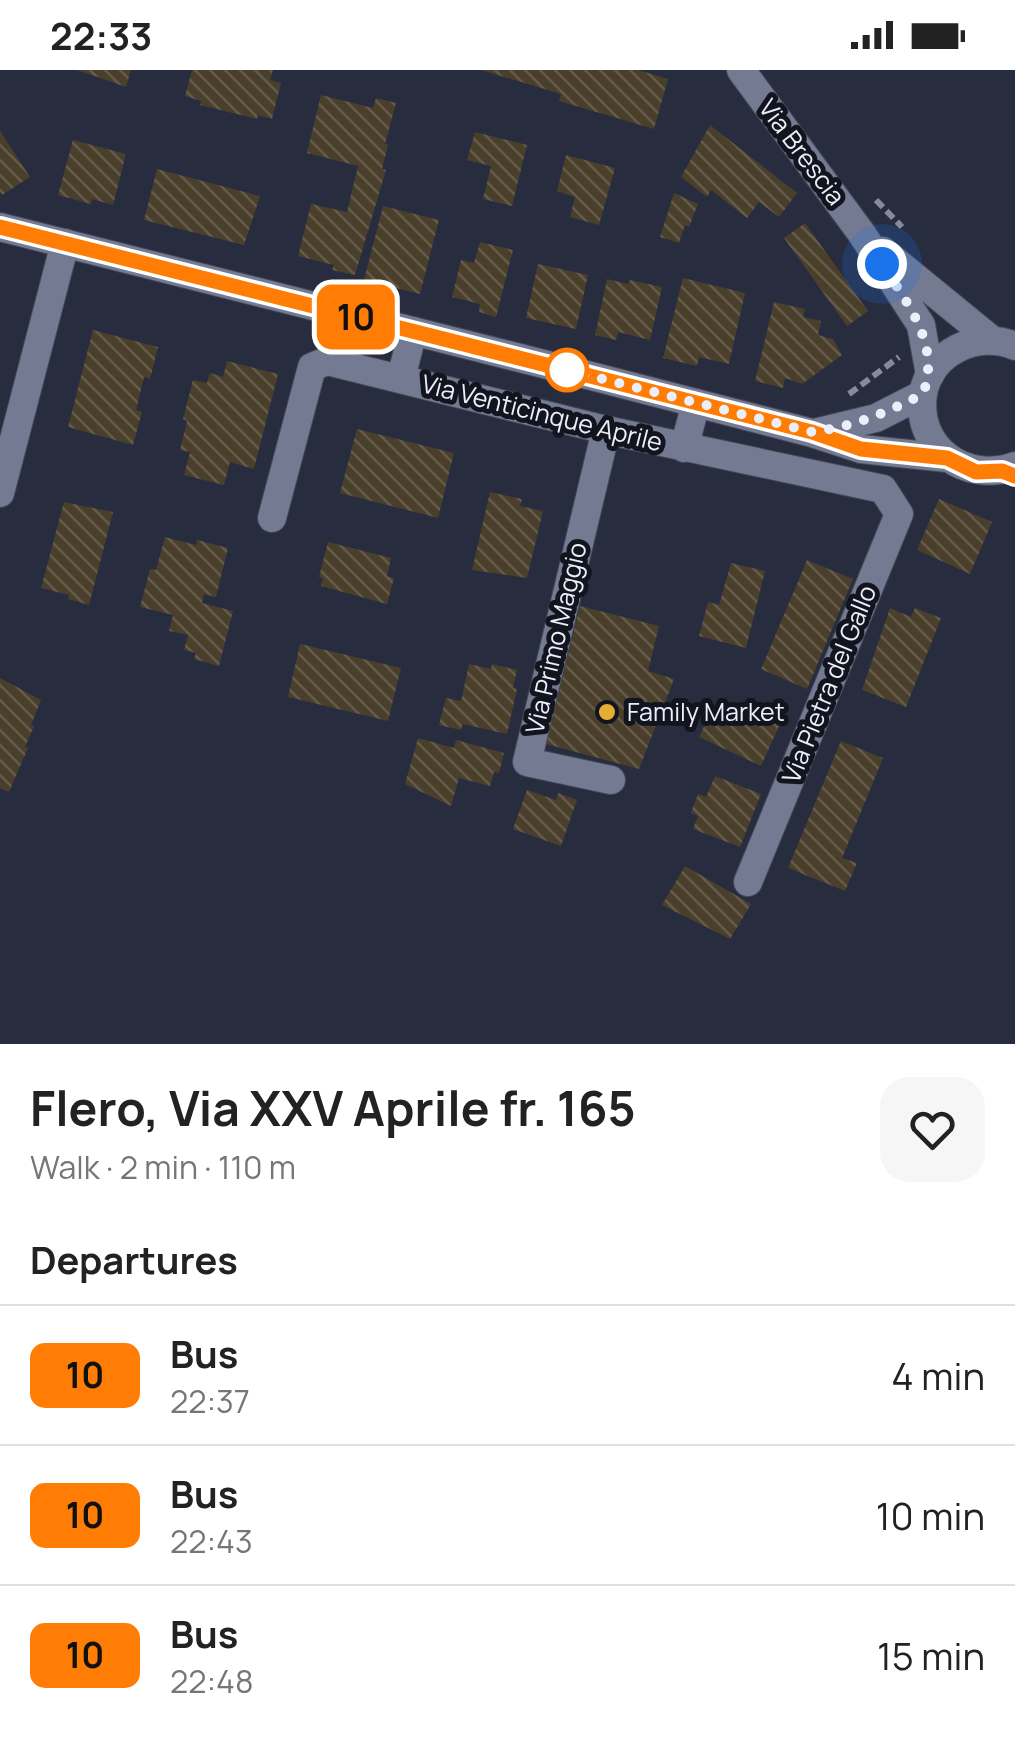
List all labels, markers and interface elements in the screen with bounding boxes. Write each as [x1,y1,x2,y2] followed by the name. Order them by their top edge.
[50,9,152,61] text: 22:33
[751,92,854,212] street label: Via Brescia
[857,239,907,289] your location
[311,284,401,350] line badge: 10
[337,293,375,341] text: 10
[546,349,588,391] unlabelled marker
[418,366,666,459] street label: Via Venticinque Aprile
[516,539,595,737] street label: Via Primo Maggio
[773,580,884,788] street label: Via Pietra del Gallo
[627,694,785,729] place label: Family Market
[596,701,618,723] marker: Family Market
[30,1075,636,1140] text: Flero, Via XXV Aprile fr. 165
[880,1077,985,1182] button: heart
[30,1145,296,1189] text: Walk · 2 min · 110 m
[30,1233,238,1285] text: Departures
[170,1327,238,1379] text: Bus
[891,1349,985,1401] text: 4 min
[66,1351,104,1399] text: 10
[170,1379,250,1423] text: 22:37
[170,1467,238,1519] text: Bus
[876,1489,985,1541] text: 10 min
[66,1491,104,1539] text: 10
[170,1519,253,1563] text: 22:43
[170,1607,238,1659] text: Bus
[877,1629,985,1681] text: 15 min
[66,1631,104,1679] text: 10
[170,1659,254,1703] text: 22:48

